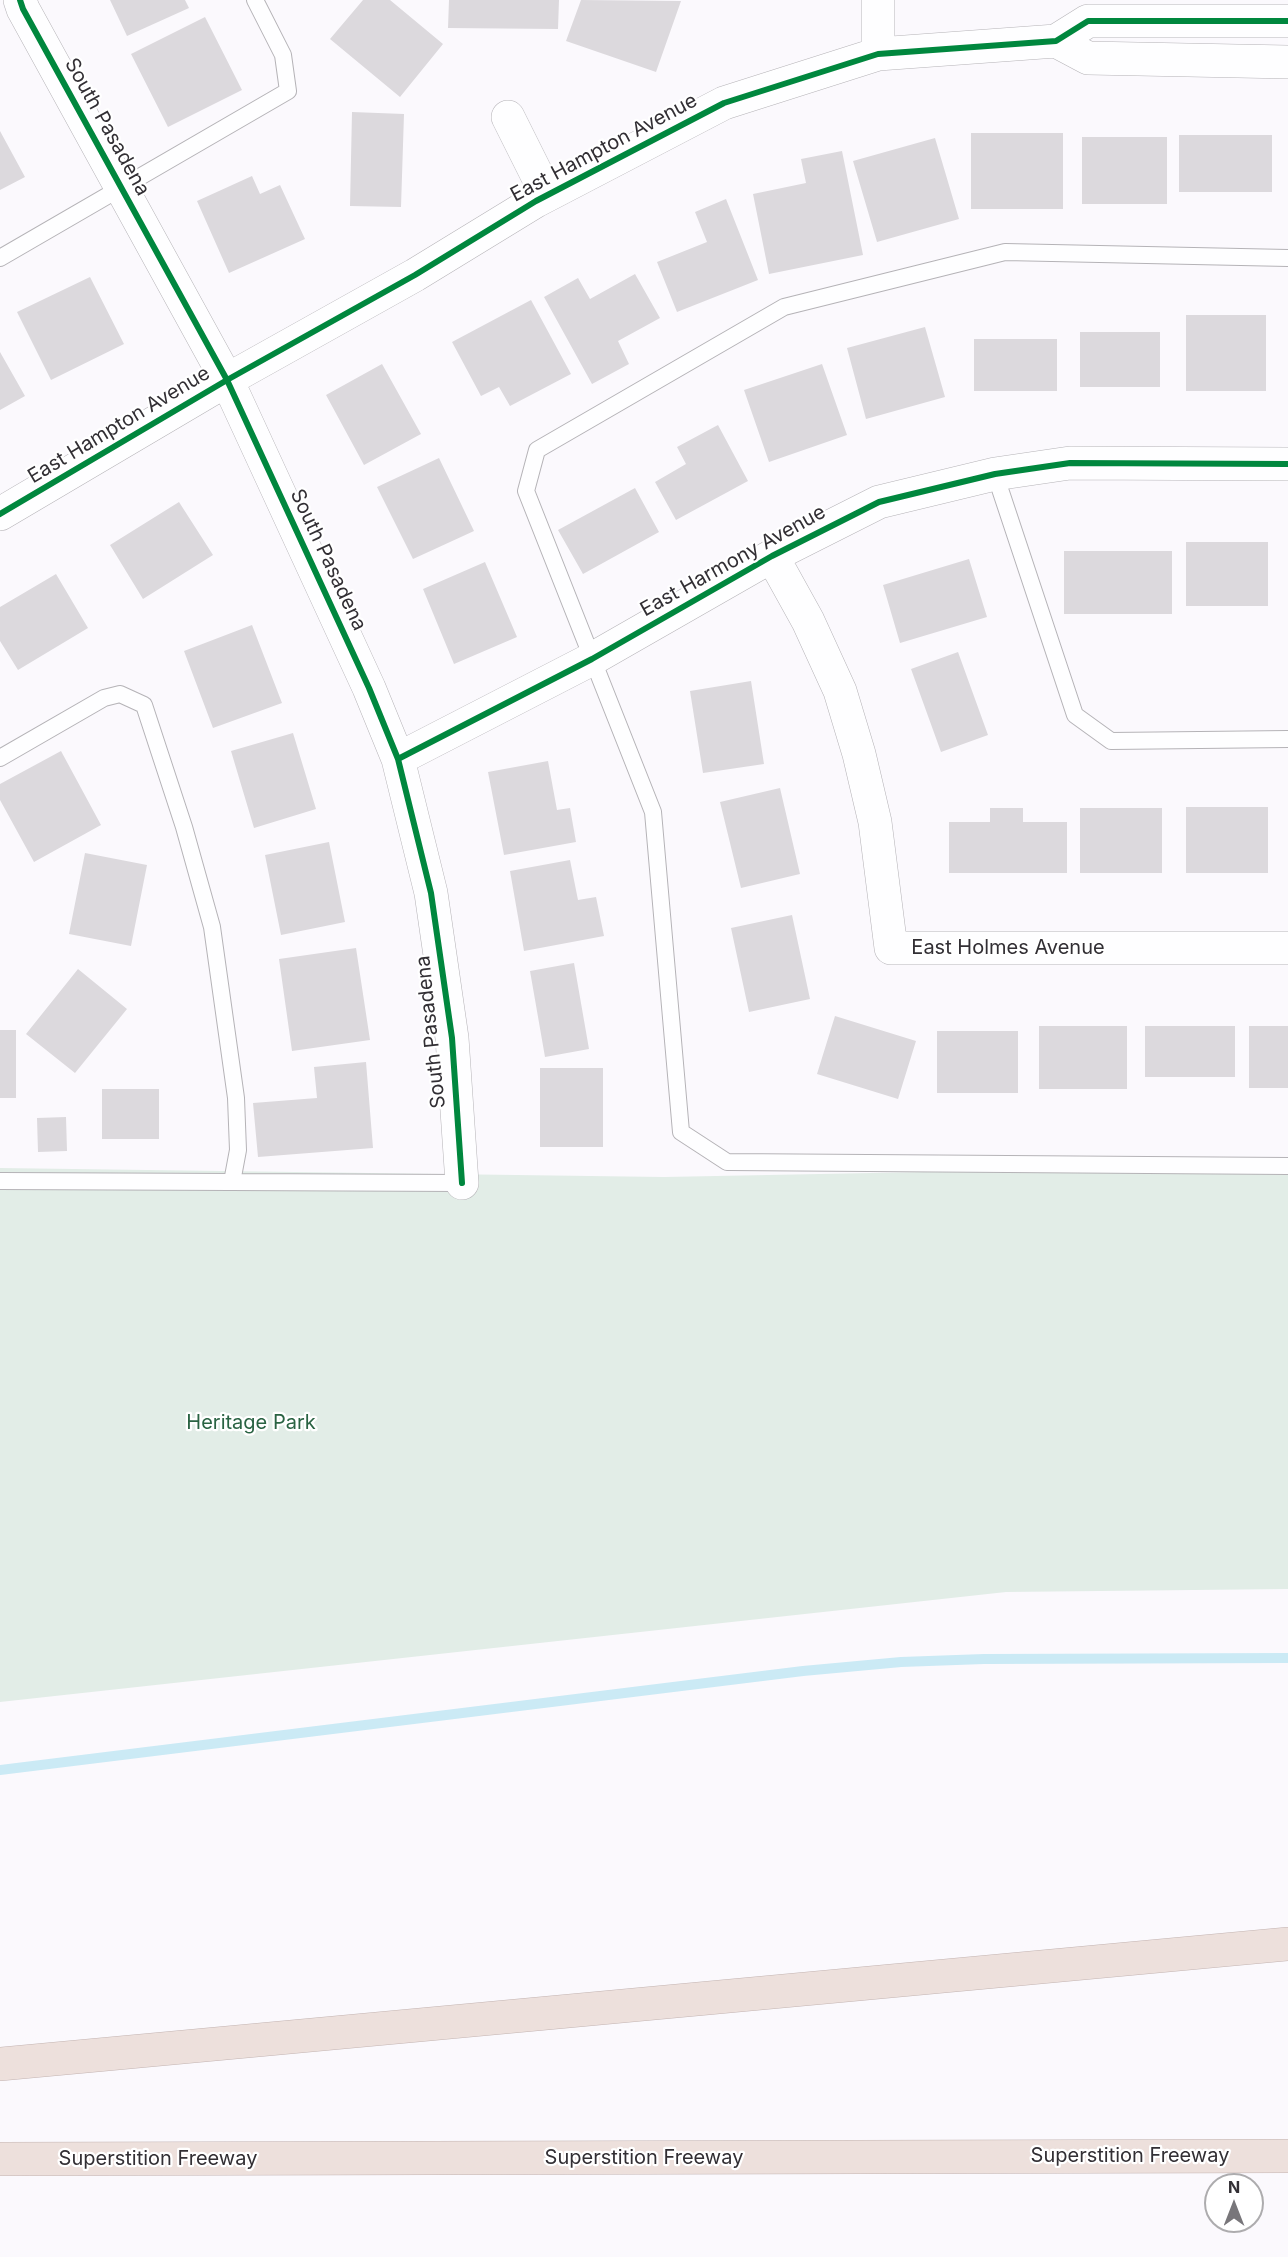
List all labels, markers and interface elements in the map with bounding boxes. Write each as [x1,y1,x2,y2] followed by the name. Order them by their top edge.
[59,54,155,200] street label: South Pasadena
[507,89,701,207] street label: East Hampton Avenue
[24,361,214,489] street label: East Hampton Avenue
[285,485,371,635] street label: South Pasadena
[636,500,830,622] street label: East Harmony Avenue
[911,936,1105,960] street label: East Holmes Avenue
[411,954,451,1110] street label: South Pasadena
[186,1411,316,1435] park label: Heritage Park
[1031,2144,1229,2168] street label: Superstition Freeway
[545,2146,743,2170] street label: Superstition Freeway
[59,2147,257,2171] street label: Superstition Freeway
[1204,2173,1264,2233] north arrow
[1228,2177,1240,2197] text: N

